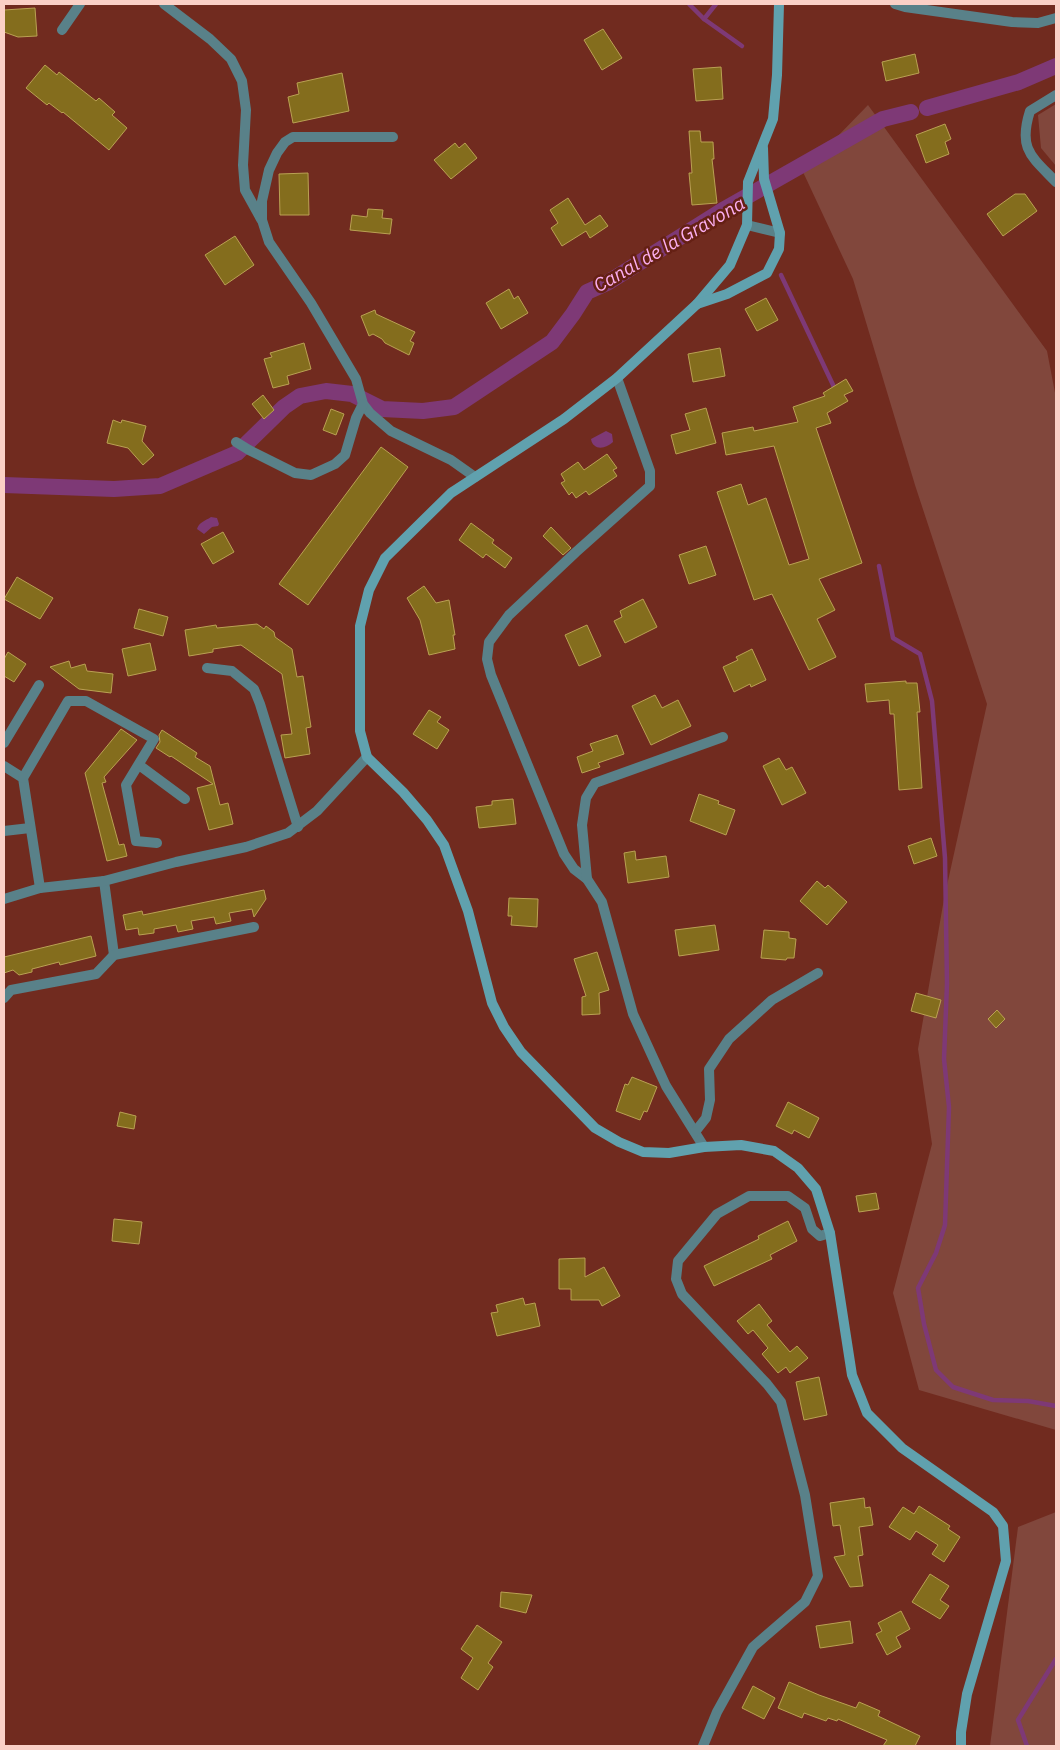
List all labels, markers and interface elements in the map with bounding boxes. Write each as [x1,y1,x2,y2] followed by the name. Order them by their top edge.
[589,191,749,297] water label: Canal de la Gravona

